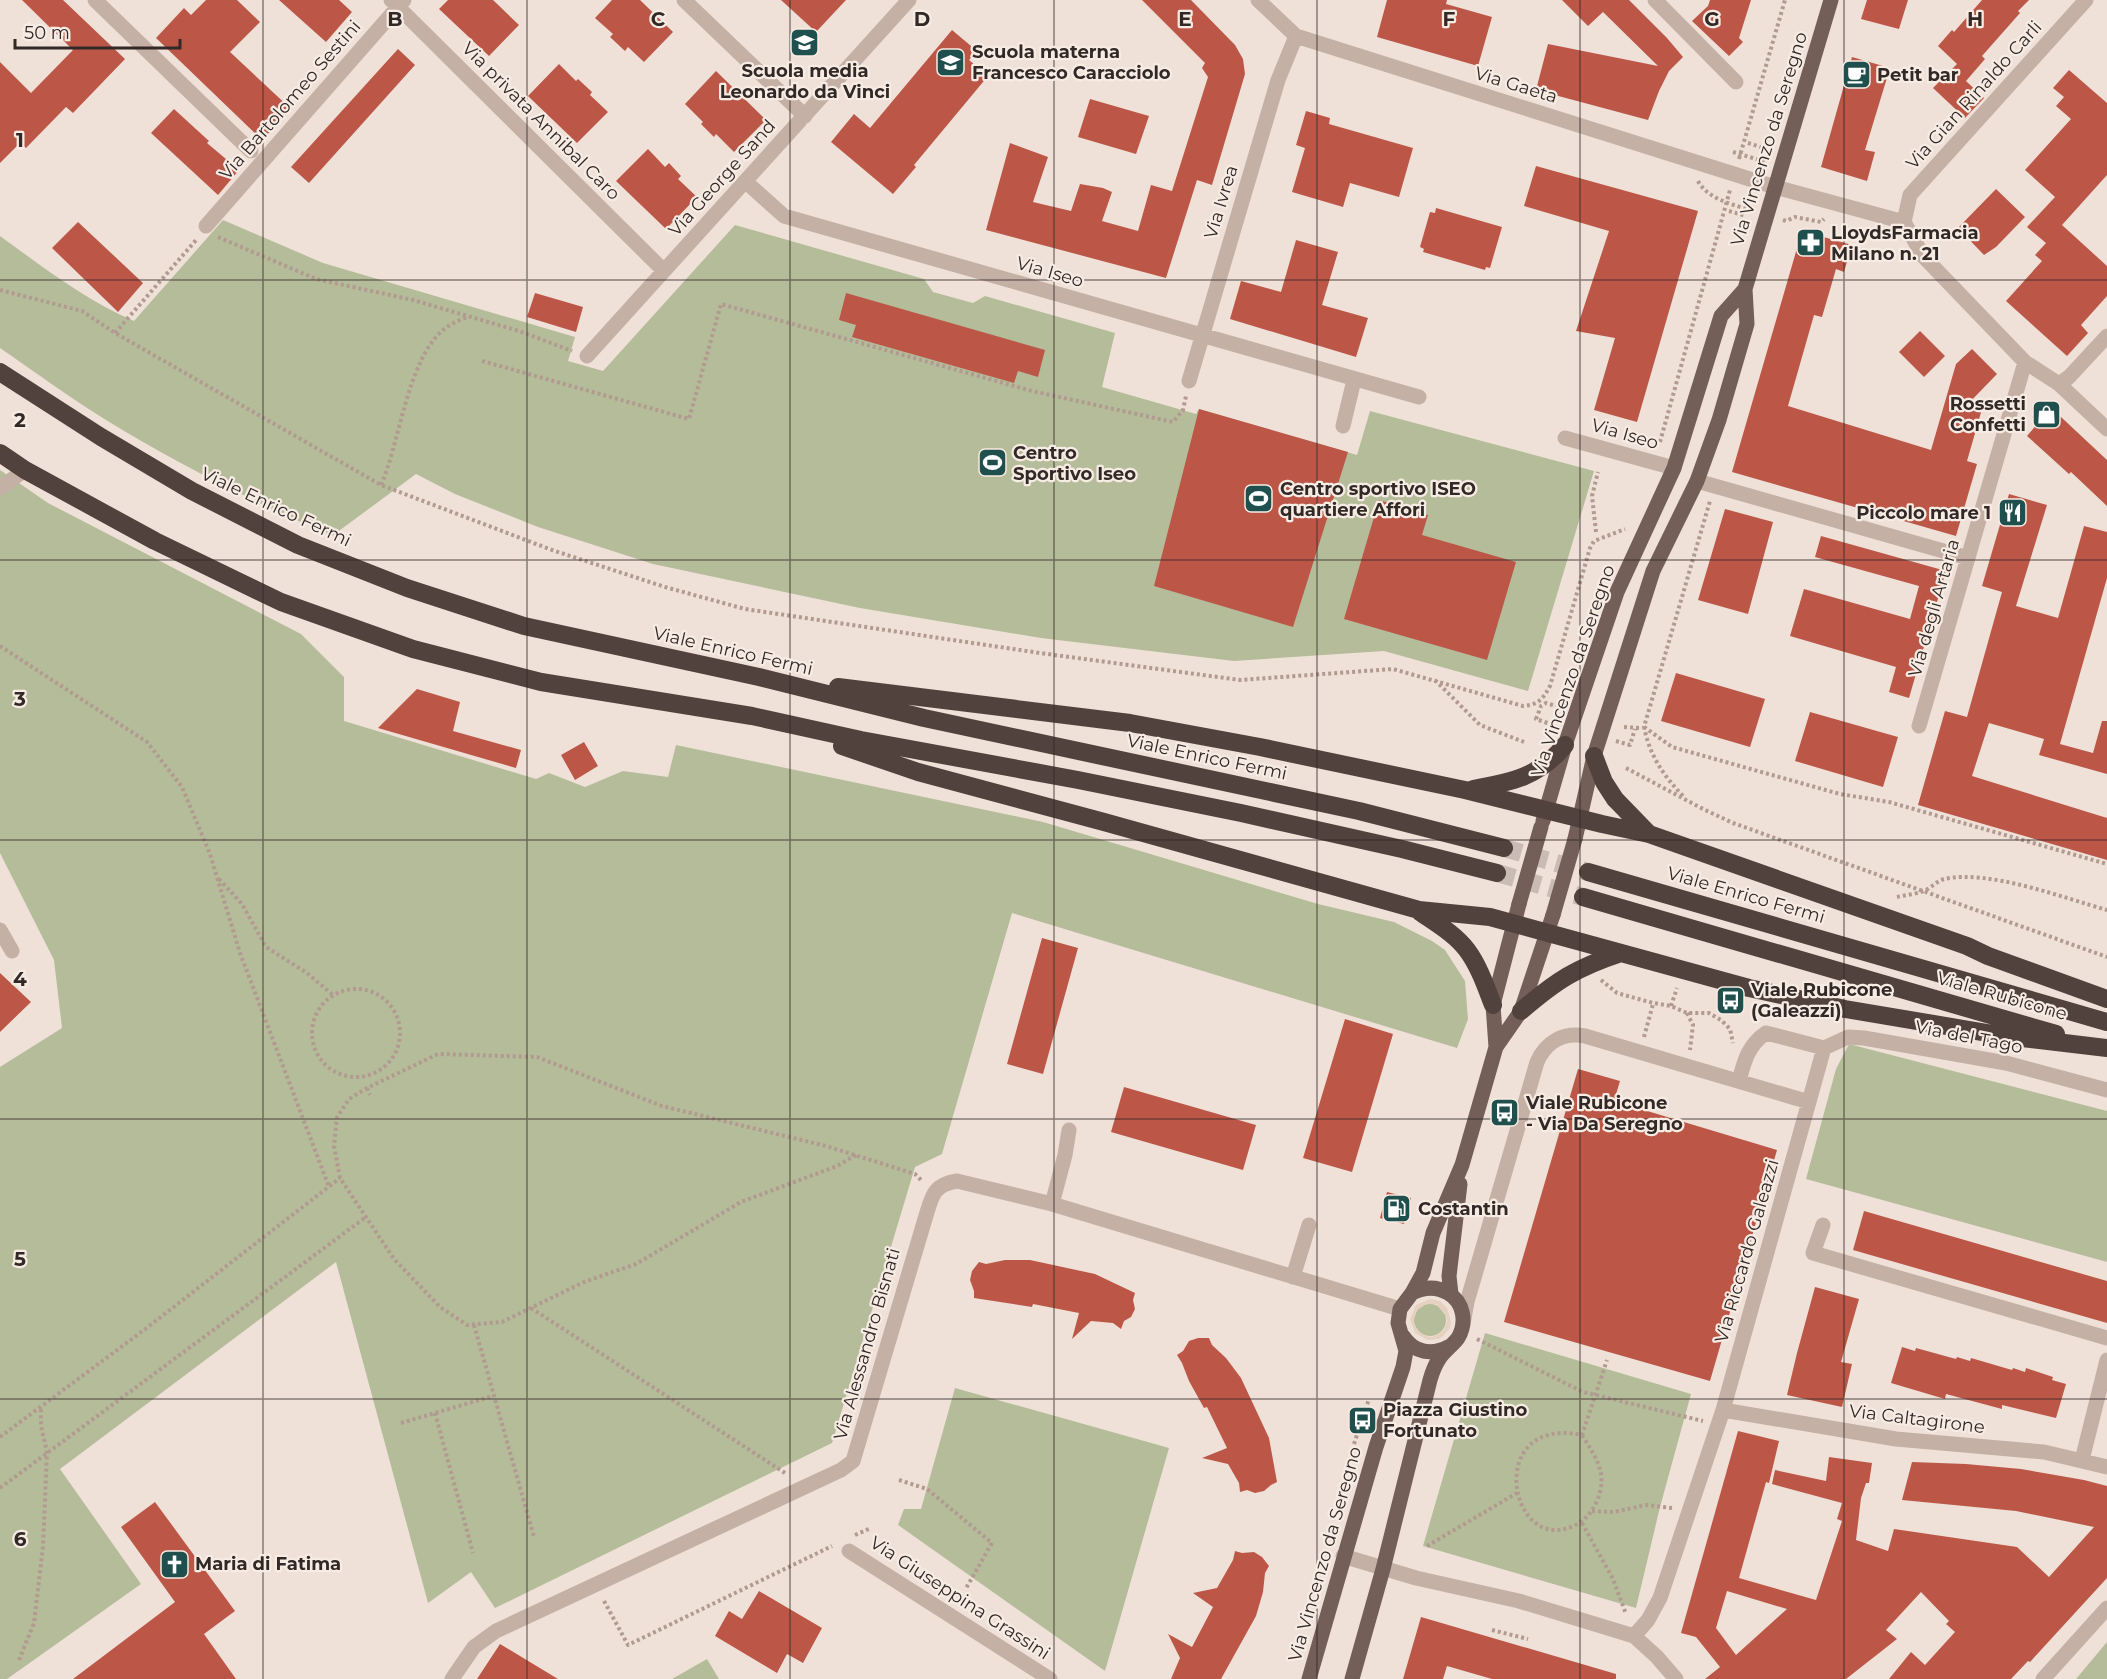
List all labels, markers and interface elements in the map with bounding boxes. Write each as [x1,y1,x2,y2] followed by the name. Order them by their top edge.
[387,7,403,31] text: B
[651,7,666,31] text: C
[914,7,930,31] text: D
[1178,7,1192,31] text: E
[1443,7,1456,31] text: F
[1704,7,1720,31] text: G
[1967,7,1983,31] text: H
[15,12,180,50] scale bar
[215,16,365,184] street label: Via Bartolomeo Sestini
[1901,16,2047,174] street label: Via Gian Rinaldo Carli
[24,22,70,44] text: 50 m
[789,26,821,58] school or university icon: Scuola media Leonardo da Vinci
[1726,29,1812,249] street label: Via Vincenzo da Seregno
[457,37,625,205] street label: Via privata Annibal Caro
[972,41,1171,84] place label: Scuola materna Francesco Caracciolo
[935,46,967,78] school or university icon: Scuola materna Francesco Caracciolo
[1840,59,1872,91] cafe icon: Petit bar
[720,60,890,103] place label: Scuola media Leonardo da Vinci
[1472,62,1560,108] street label: Via Gaeta
[1877,64,1959,86] place label: Petit bar
[664,115,780,241] street label: Via George Sand
[16,128,24,152] text: 1
[1199,163,1243,241] street label: Via Ivrea
[1831,222,1979,265] place label: LloydsFarmacia Milano n. 21
[1794,227,1826,259] pharmacy icon: LloydsFarmacia Milano n. 21
[1014,252,1086,292] street label: Via Iseo
[1950,393,2026,436] place label: Rossetti Confetti
[2031,398,2063,430] shop icon: Rossetti Confetti
[14,408,26,432] text: 2
[1589,414,1661,454] street label: Via Iseo
[1013,442,1136,485] place label: Centro Sportivo Iseo
[976,447,1008,479] sports icon: Centro Sportivo Iseo
[197,463,355,551] street label: Viale Enrico Fermi
[1280,478,1476,521] place label: Centro sportivo ISEO quartiere Affori
[1243,483,1275,515] sports icon: Centro sportivo ISEO quartiere Affori
[1996,497,2028,529] restaurant icon: Piccolo mare 1
[1856,502,1991,524] place label: Piccolo mare 1
[1904,536,1964,680] street label: Via degli Artaria
[1526,562,1620,780] street label: Via Vincenzo da Seregno
[651,622,815,680] street label: Viale Enrico Fermi
[13,687,26,711] text: 3
[1125,729,1289,785] street label: Viale Enrico Fermi
[1665,862,1827,928] street label: Viale Enrico Fermi
[13,967,27,991] text: 4
[1934,967,2070,1025] street label: Viale Rubicone
[1750,979,1892,1022] place label: Viale Rubicone (Galeazzi)
[1714,984,1746,1016] bus stop icon: Viale Rubicone (Galeazzi)
[1913,1016,2025,1058] street label: Via del Tago
[1525,1092,1683,1135] place label: Viale Rubicone - Via Da Seregno
[1489,1097,1521,1129] bus stop icon: Viale Rubicone - Via Da Seregno
[1710,1157,1784,1345] street label: Via Riccardo Galeazzi
[1381,1193,1413,1225] fuel station icon: Costantin
[1418,1198,1509,1220] place label: Costantin
[829,1245,905,1443] street label: Via Alessandro Bisnati
[14,1247,26,1271] text: 5
[1383,1399,1527,1442] place label: Piazza Giustino Fortunato
[1848,1400,1986,1438] street label: Via Caltagirone
[1346,1404,1378,1436] bus stop icon: Piazza Giustino Fortunato
[1284,1444,1366,1664] street label: Via Vincenzo da Seregno
[14,1527,27,1551] text: 6
[866,1532,1054,1664] street label: Via Giuseppina Grassini
[158,1548,190,1580] church icon: Maria di Fatima
[195,1553,341,1575] place label: Maria di Fatima

